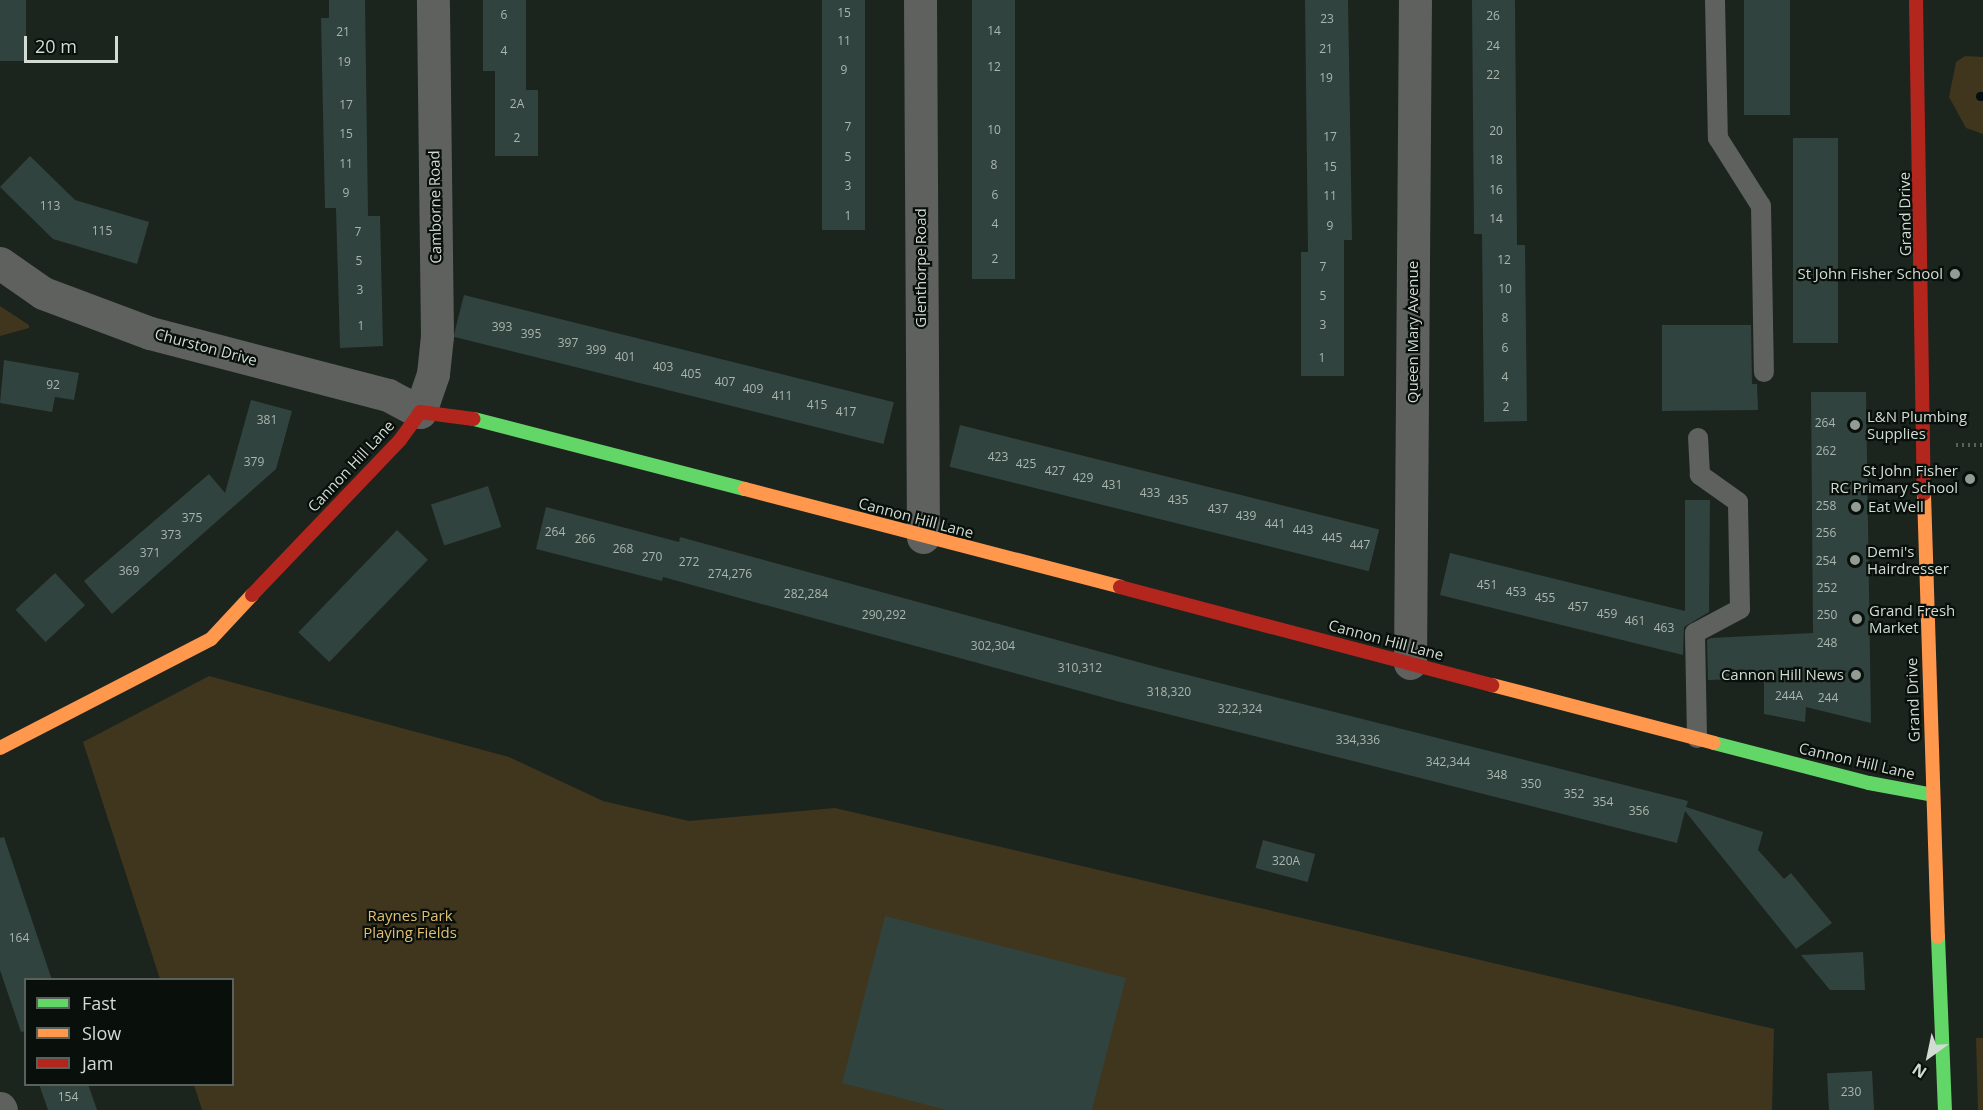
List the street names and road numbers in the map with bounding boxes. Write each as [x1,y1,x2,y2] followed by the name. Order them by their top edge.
[425,150,445,264] street label: Camborne Road
[1895,172,1915,256] street label: Grand Drive
[912,208,930,328] street label: Glenthorpe Road
[1404,261,1422,403] street label: Queen Mary Avenue
[153,325,259,369] street label: Churston Drive
[304,417,398,515] street label: Cannon Hill Lane
[856,494,976,542] street label: Cannon Hill Lane
[1326,616,1446,664] street label: Cannon Hill Lane
[1903,658,1923,742] street label: Grand Drive
[1797,739,1917,783] street label: Cannon Hill Lane

